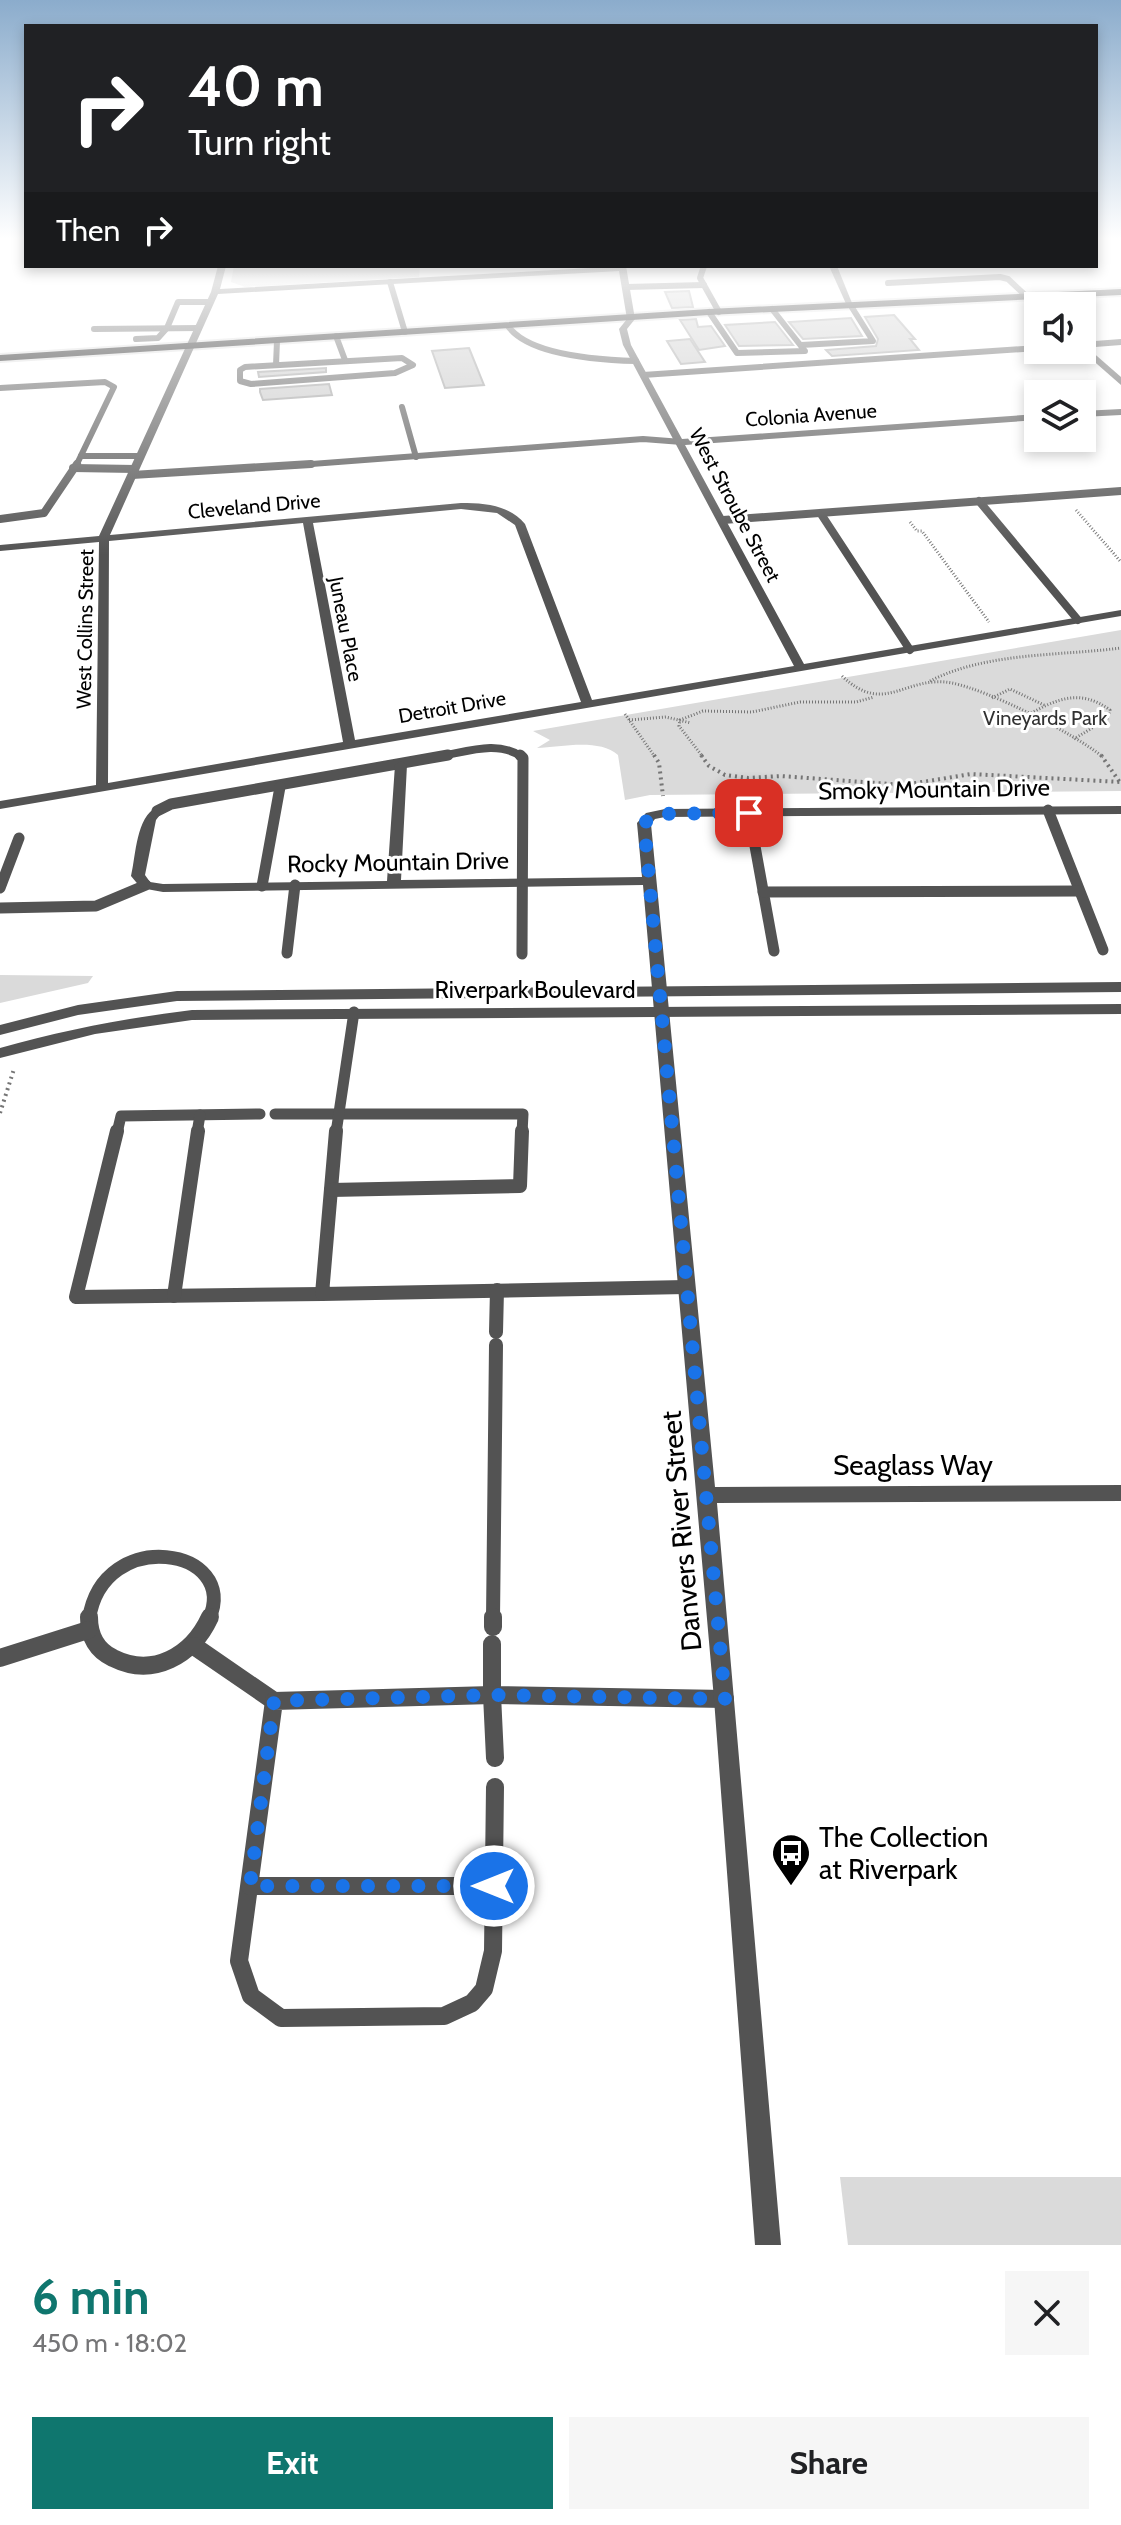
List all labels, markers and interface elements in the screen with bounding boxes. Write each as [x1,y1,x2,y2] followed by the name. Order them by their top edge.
[188,52,324,120] text: 40 m
[56,56,160,160] icon: right
[188,120,331,164] text: Turn right
[136,208,180,252] icon: right
[56,212,120,249] text: Then
[1024,292,1096,452] map controls
[1024,292,1096,364] button: sound
[1024,380,1096,452] button: layers
[745,398,877,432] street label: Colonia Avenue
[684,424,786,586] street label: West Stroube Street
[187,488,321,524] street label: Cleveland Drive
[72,549,98,709] street label: West Collins Street
[324,574,368,683] street label: Juneau Place
[396,686,508,728] street label: Detroit Drive
[983,706,1107,730] park label: Vineyards Park
[818,772,1050,806] street label: Smoky Mountain Drive
[715,779,783,847] pin
[727,791,771,835] icon: arrive
[287,846,509,878] street label: Rocky Mountain Drive
[434,975,636,1004] street label: Riverpark Boulevard
[654,1409,708,1653] street label: Danvers River Street
[833,1448,993,1482] street label: Seaglass Way
[819,1820,988,1886] place label: The Collection at Riverpark
[770,1832,812,1887] bus stop icon: The Collection at Riverpark
[452,1844,536,1928] position arrow
[32,2268,150,2326] text: 6 min
[1005,2271,1089,2355] button: close
[32,2327,187,2359] text: 450 m · 18:02
[32,2417,553,2509] button: Exit
[569,2417,1089,2509] button: Share

